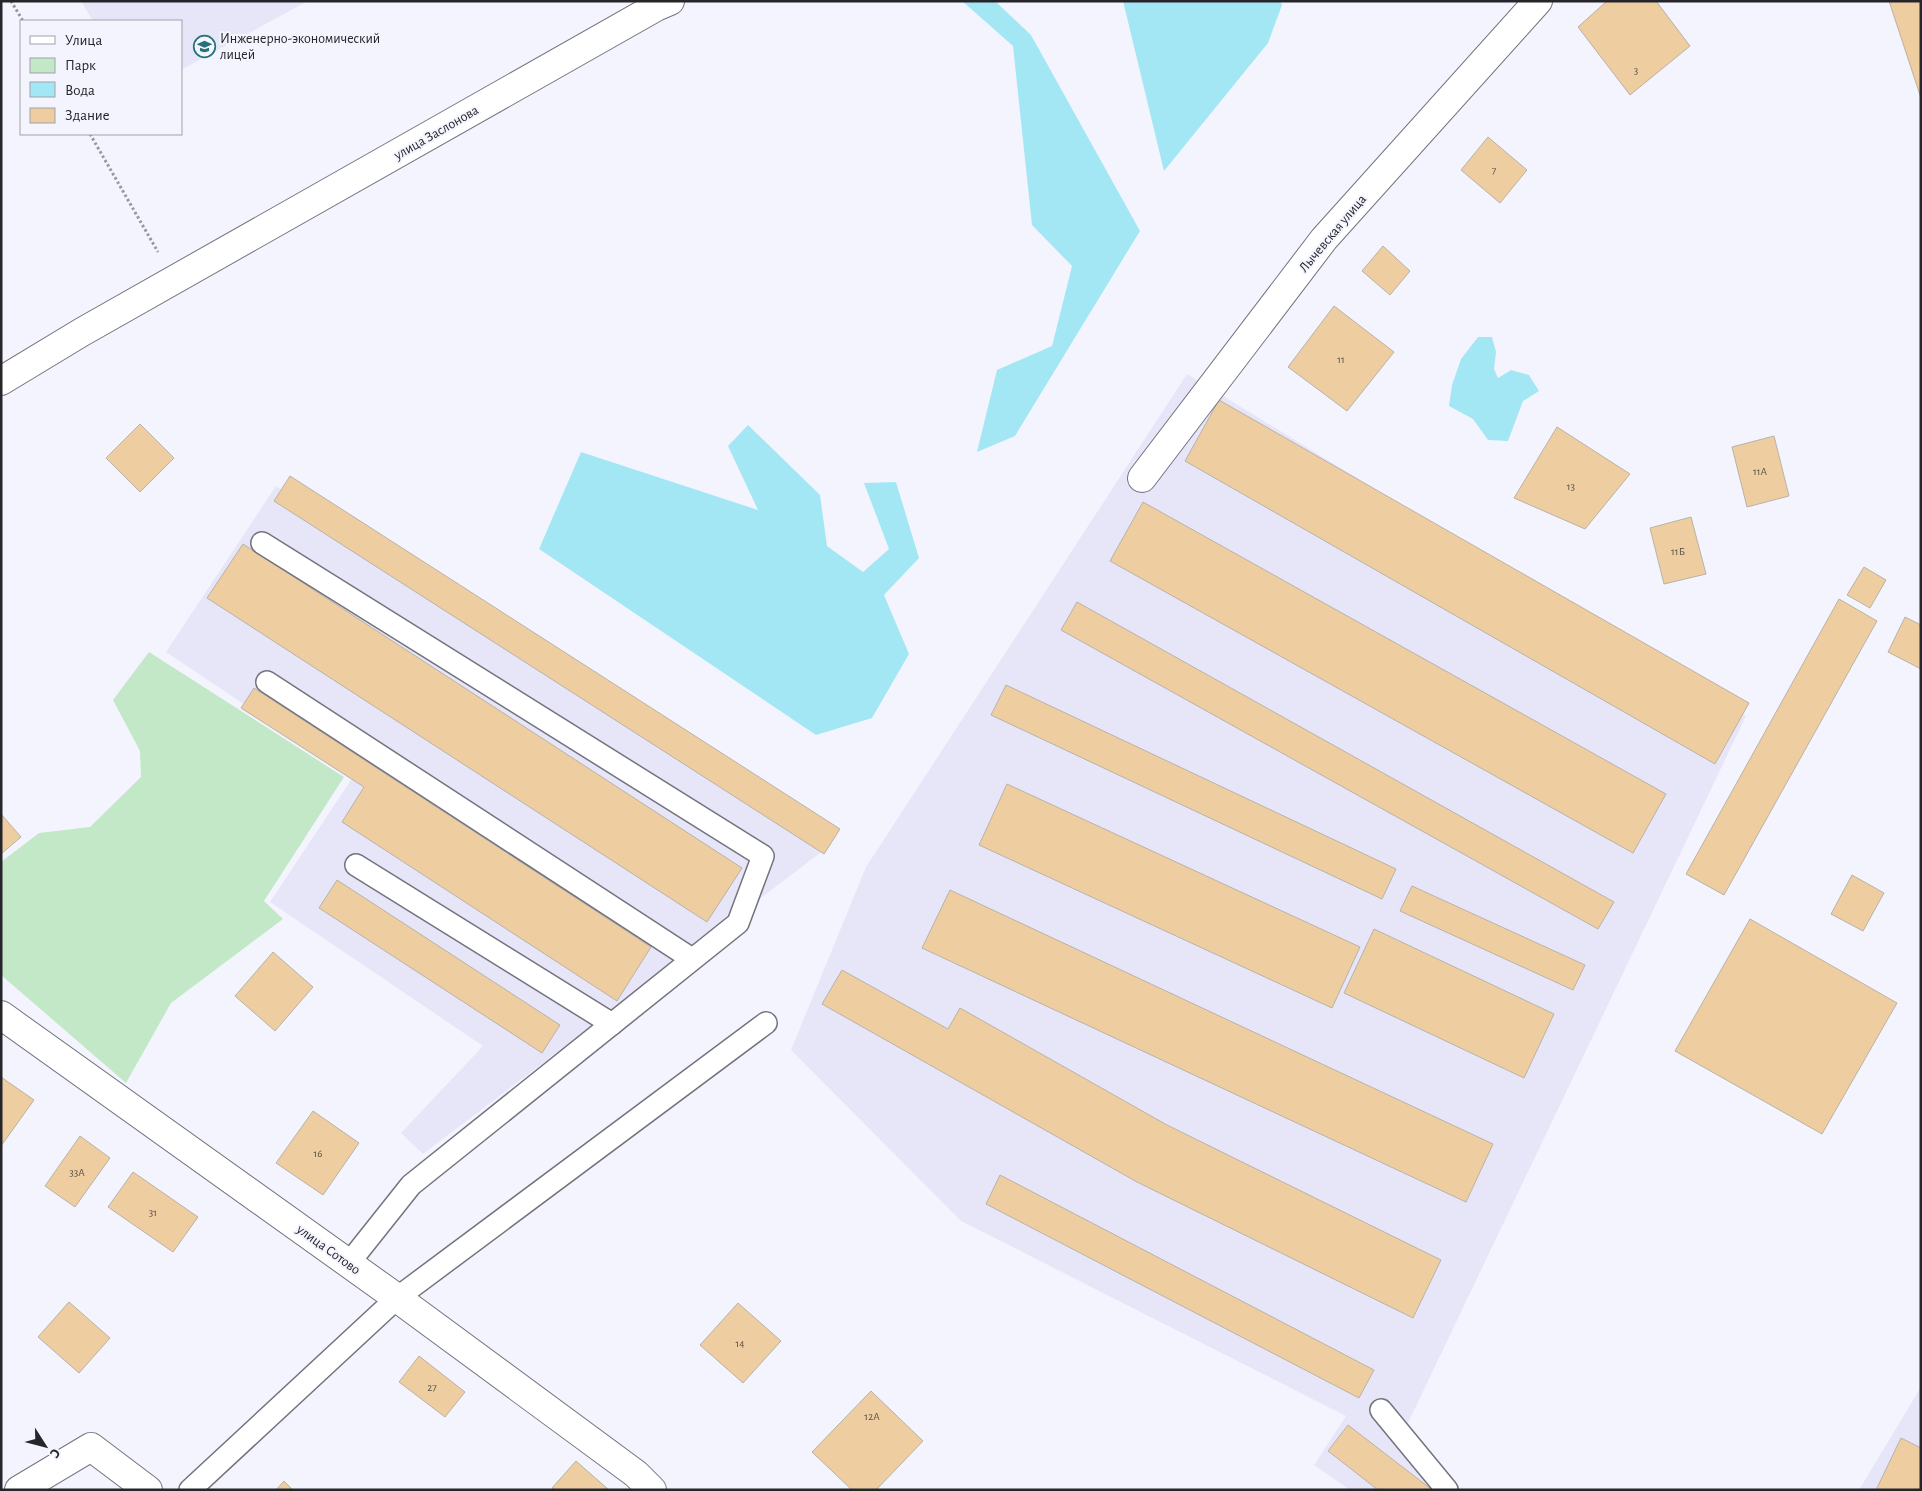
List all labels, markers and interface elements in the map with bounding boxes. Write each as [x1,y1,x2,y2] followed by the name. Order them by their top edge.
[20,20,182,135] legend
[220,32,380,62] place label: Инженерно-экономический лицей
[65,33,102,48] text: Улица
[192,34,216,58] school or university icon: Инженерно-экономический лицей
[65,58,96,73] text: Парк
[1634,65,1639,76] house number: 3
[65,83,95,98] text: Вода
[391,103,482,163] street label: улица Заслонова
[65,108,110,123] text: Здание
[1492,165,1497,176] house number: 7
[1296,192,1369,275] street label: Лычевская улица
[1337,354,1345,365] house number: 11
[1753,466,1768,477] house number: 11А
[1567,481,1576,492] house number: 13
[1671,546,1685,557] house number: 11Б
[314,1148,322,1159] house number: 16
[69,1167,85,1178] house number: 33А
[149,1207,157,1218] house number: 31
[293,1222,363,1278] street label: улица Сотово
[735,1338,745,1349] house number: 14
[427,1382,437,1393] house number: 27
[864,1411,880,1422] house number: 12А
[20,1421,70,1471] north arrow
[47,1446,63,1461] text: С

